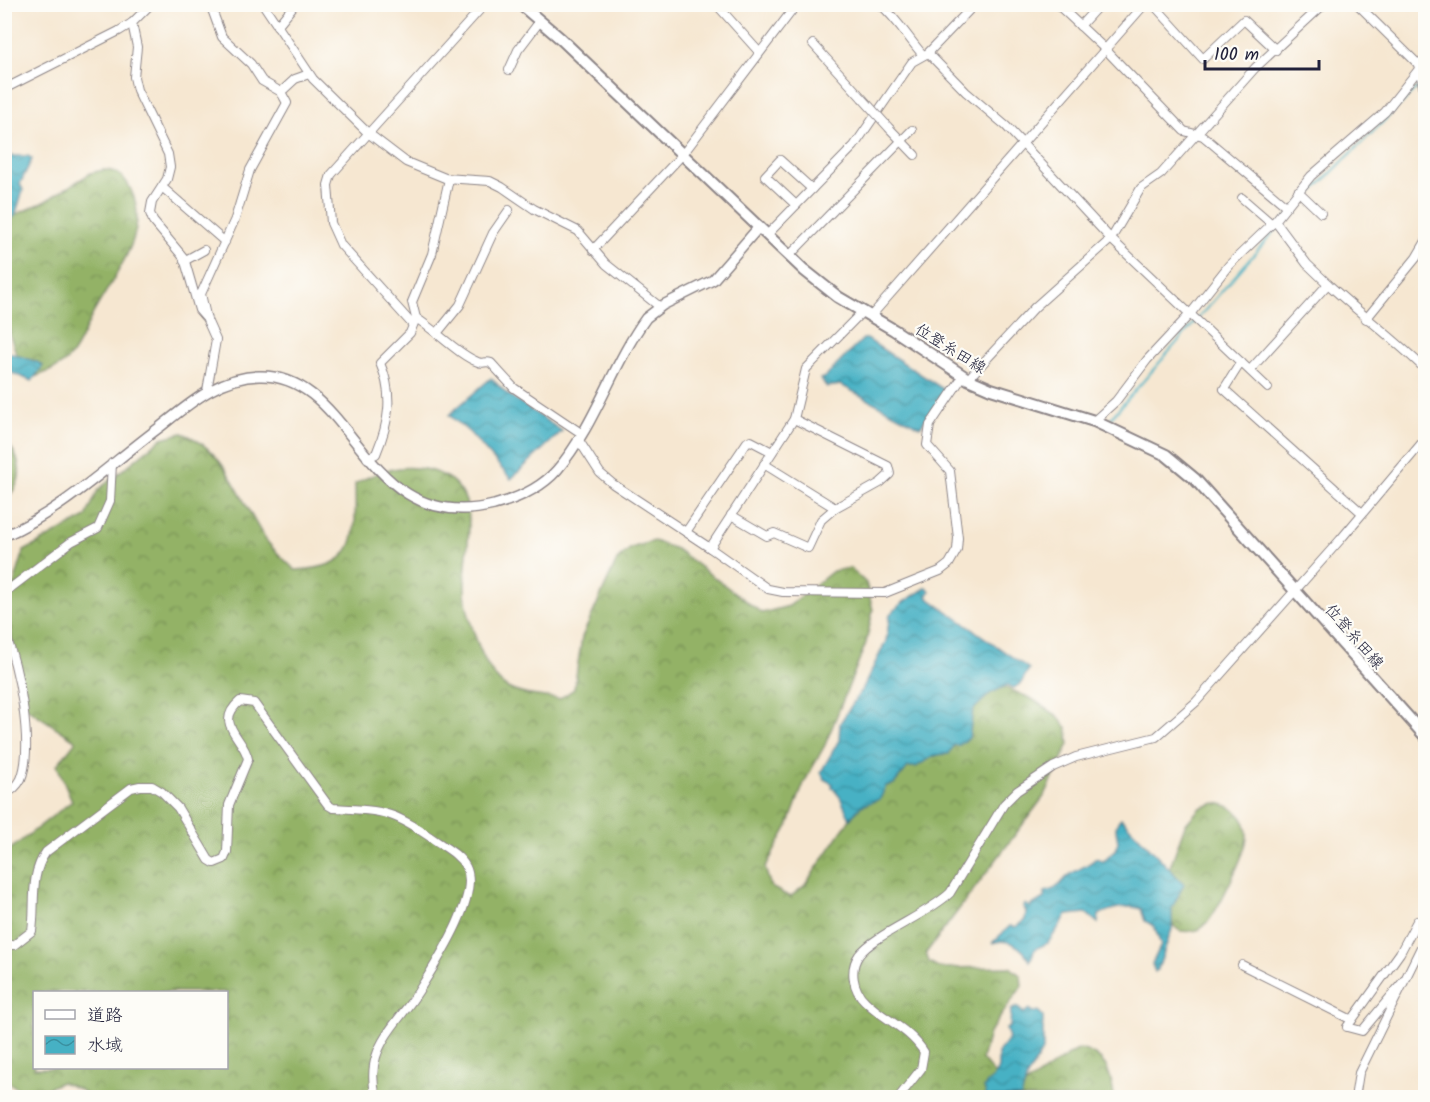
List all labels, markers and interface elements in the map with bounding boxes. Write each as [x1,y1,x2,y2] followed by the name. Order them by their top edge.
[1205,33,1319,71] scale bar
[1214,41,1259,70] text: 100 m
[910,317,991,381] street label: 位登糸田線
[1318,599,1390,675] street label: 位登糸田線
[33,991,228,1069] legend
[87,1002,123,1031] text: 道路
[87,1032,123,1061] text: 水域

